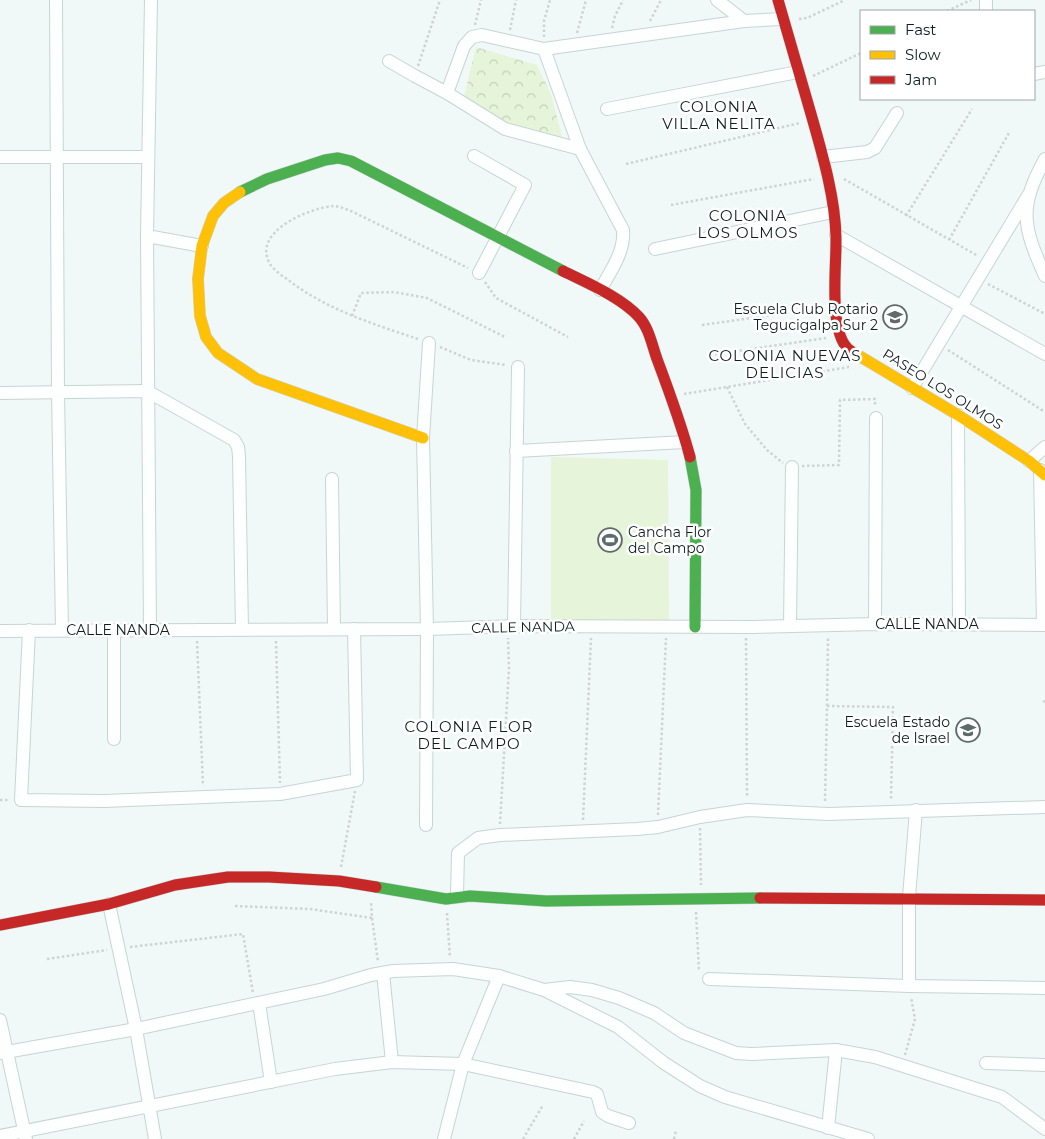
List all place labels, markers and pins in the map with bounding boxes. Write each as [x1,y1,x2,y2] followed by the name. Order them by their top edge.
[734,300,878,334] place label: Escuela Club Rotario Tegucigalpa Sur 2
[882,304,908,330] school or university icon: Escuela Club Rotario Tegucigalpa Sur 2
[628,523,712,557] place label: Cancha Flor del Campo
[597,527,623,553] sports icon: Cancha Flor del Campo
[844,713,950,747] place label: Escuela Estado de Israel
[955,717,981,743] school or university icon: Escuela Estado de Israel

